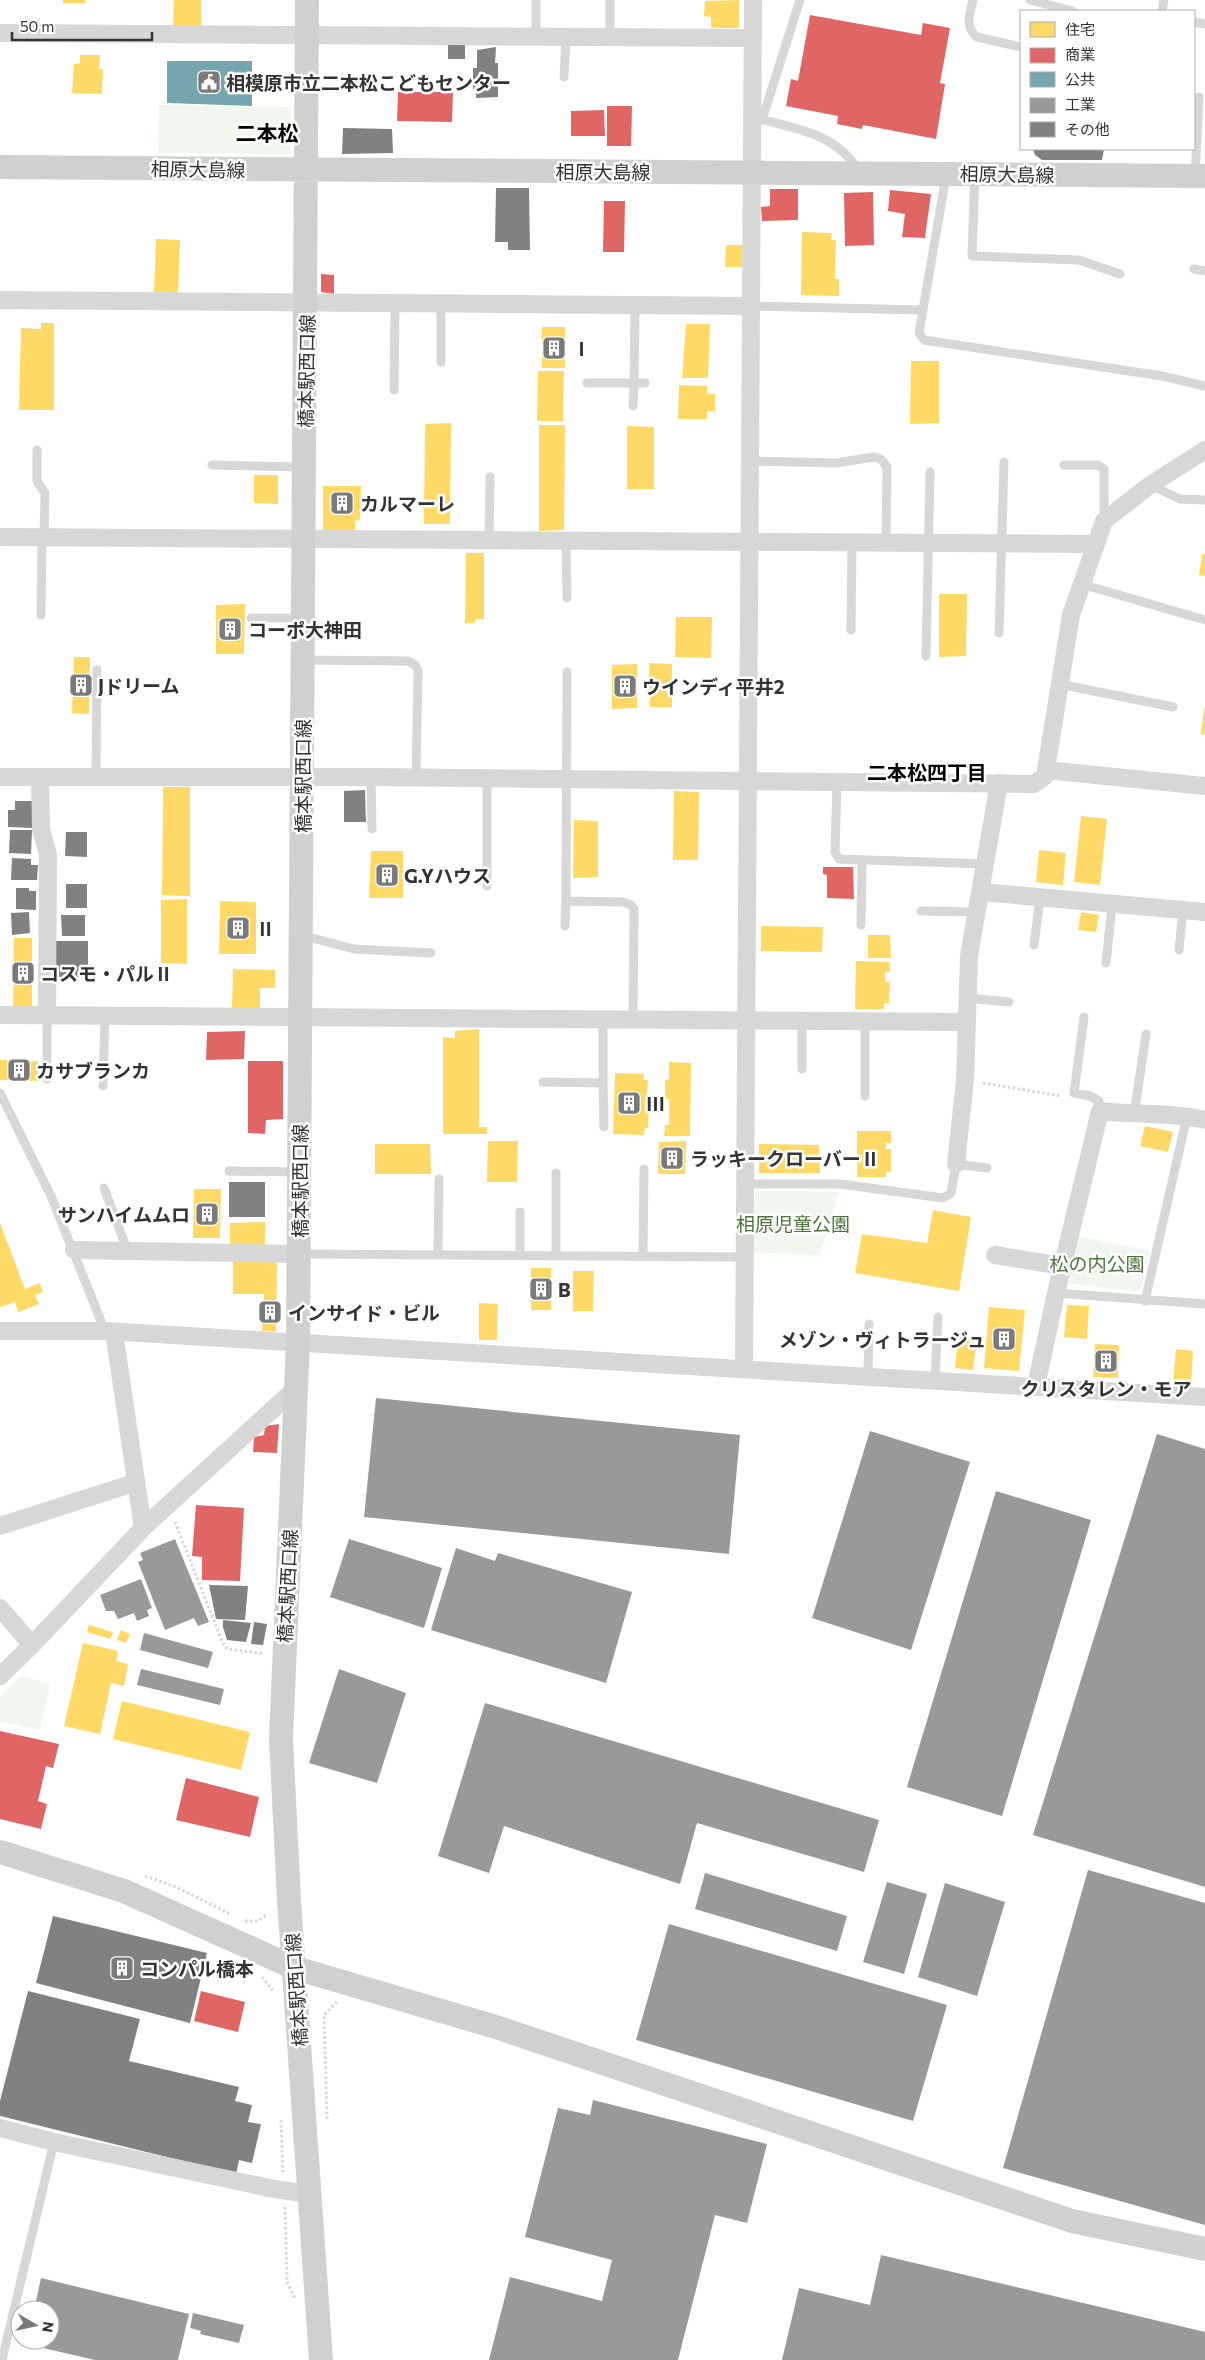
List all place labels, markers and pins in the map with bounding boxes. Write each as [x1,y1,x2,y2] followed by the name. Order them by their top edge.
[196,69,222,95] public building icon: 相模原市立二本松こどもセンター
[226,71,511,94] place label: 相模原市立二本松こどもセンター
[541,335,567,361] building icon: Ⅰ
[572,337,591,360] place label: Ⅰ
[329,490,355,516] building icon: カルマーレ
[360,492,455,515] place label: カルマーレ
[217,616,243,642] building icon: コーポ大神田
[248,618,362,641] place label: コーポ大神田
[68,672,94,698] building icon: Jドリーム
[612,673,638,699] building icon: ウインディ平井2
[98,674,180,697] place label: Jドリーム
[642,675,784,698] place label: ウインディ平井2
[374,862,400,888] building icon: G.Yハウス
[404,864,491,887] place label: G.Yハウス
[225,915,251,941] building icon: Ⅱ
[256,917,275,940] place label: Ⅱ
[10,960,36,986] building icon: コスモ・パルⅡ
[40,962,173,985] place label: コスモ・パルⅡ
[6,1057,32,1083] building icon: カサブランカ
[36,1059,150,1082] place label: カサブランカ
[616,1090,642,1116] building icon: Ⅲ
[646,1092,665,1115] place label: Ⅲ
[659,1145,685,1171] building icon: ラッキークローバーⅡ
[690,1147,880,1170] place label: ラッキークローバーⅡ
[194,1201,220,1227] building icon: サンハイムムロ
[58,1203,190,1226] place label: サンハイムムロ
[528,1276,554,1302] building icon: B
[558,1278,571,1301] place label: B
[257,1299,283,1325] building icon: インサイド・ビル
[288,1301,440,1324] place label: インサイド・ビル
[991,1326,1017,1352] building icon: メゾン・ヴィトラージュ
[779,1328,986,1351] place label: メゾン・ヴィトラージュ
[1093,1348,1119,1374] building icon: クリスタレン・モア
[1020,1377,1192,1400] place label: クリスタレン・モア
[109,1955,135,1981] building icon: コンパル橋本
[140,1957,254,1980] place label: コンパル橋本

